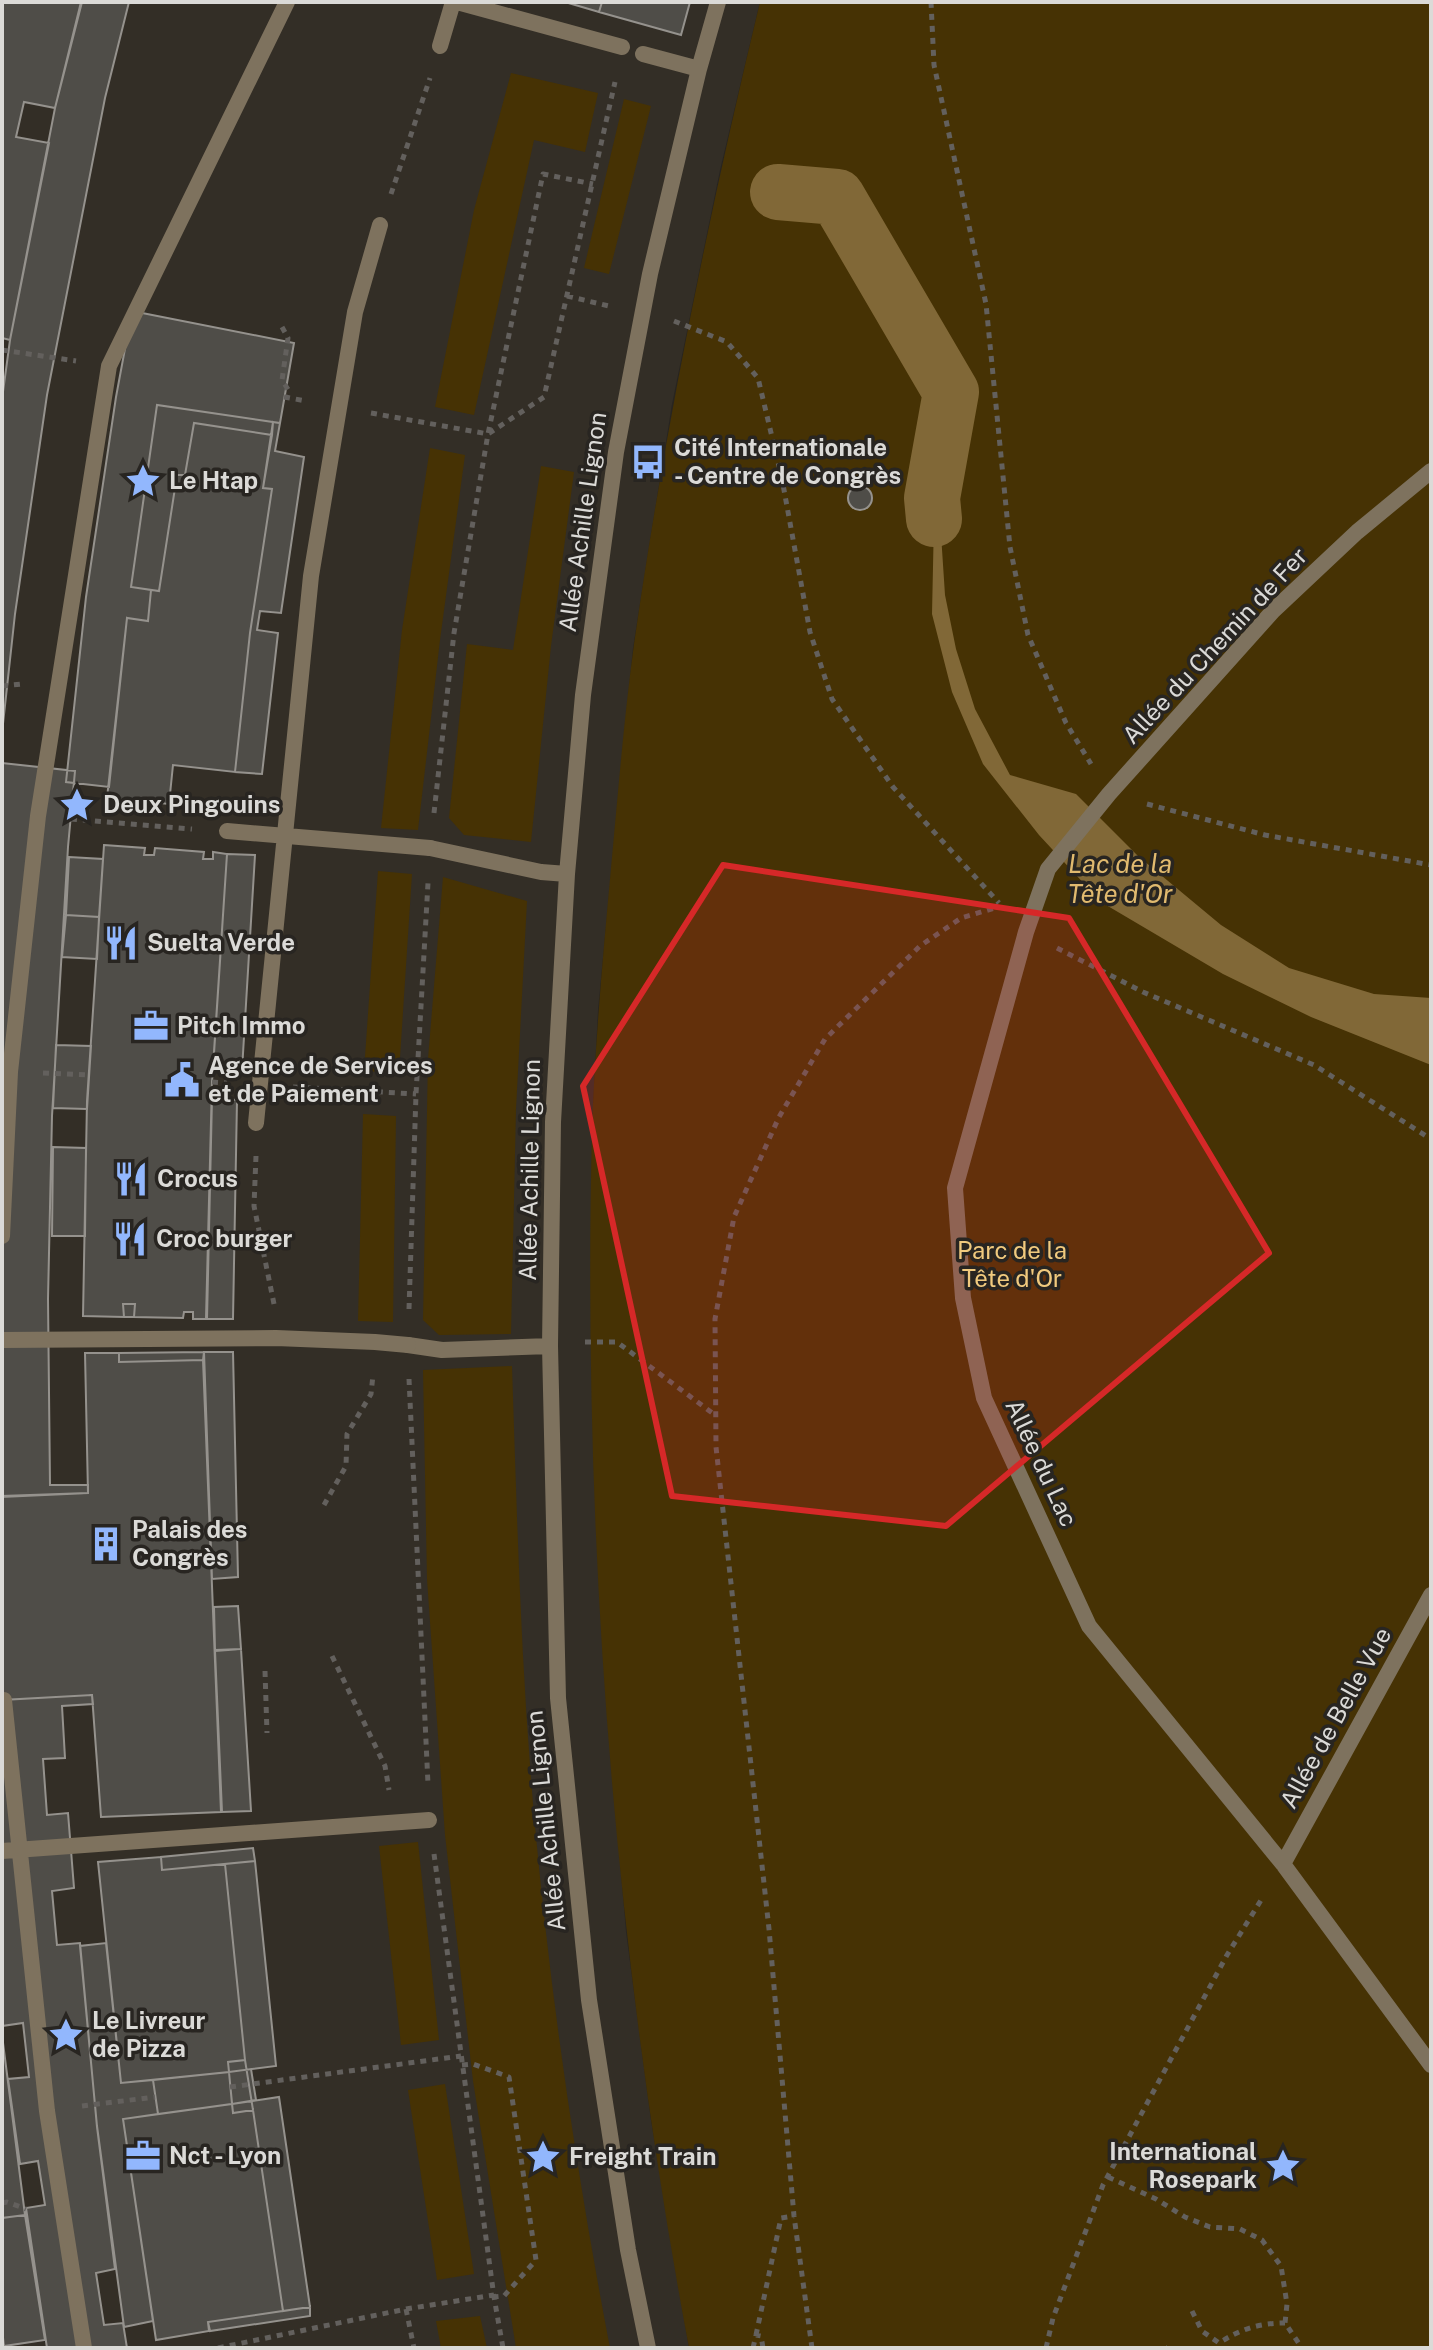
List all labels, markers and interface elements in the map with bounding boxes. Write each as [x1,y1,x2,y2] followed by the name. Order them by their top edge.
[553,410,611,634] street label: Allée Achille Lignon
[674,433,901,489] place label: Cité Internationale - Centre de Congrès
[629,443,667,481] bus stop icon: Cité Internationale - Centre de Congrès
[124,462,162,500] place icon: Le Htap
[169,466,258,494] place label: Le Htap
[1116,541,1312,749] street label: Allée du Chemin de Fer
[58,786,96,824] place icon: Deux Pingouins
[103,790,280,818] place label: Deux Pingouins
[1067,848,1173,909] water label: Lac de la Tête d'Or
[102,924,140,962] restaurant icon: Suelta Verde
[147,928,295,956] place label: Suelta Verde
[132,1007,170,1045] office icon: Pitch Immo
[177,1011,306,1039] place label: Pitch Immo
[208,1051,433,1107] place label: Agence de Services et de Paiement
[513,1059,545,1281] street label: Allée Achille Lignon
[163,1061,201,1099] public building icon: Agence de Services et de Paiement
[112,1160,150,1198] restaurant icon: Crocus
[157,1164,238,1192] place label: Crocus
[111,1220,149,1258] restaurant icon: Croc burger
[156,1224,293,1252] place label: Croc burger
[957,1236,1067,1292] park label: Parc de la Tête d'Or
[1000,1395,1084,1531] street label: Allée du Lac
[132,1515,248,1571] place label: Palais des Congrès
[87,1525,125,1563] building icon: Palais des Congrès
[1274,1622,1396,1813] street label: Allée de Belle Vue
[519,1709,571,1933] street label: Allée Achille Lignon
[92,2006,206,2062] place label: Le Livreur de Pizza
[47,2016,85,2054] place icon: Le Livreur de Pizza
[124,2137,162,2175] office icon: Nct - Lyon
[1109,2137,1257,2193] place label: International Rosepark
[524,2138,562,2176] place icon: Freight Train
[169,2141,281,2169] place label: Nct - Lyon
[569,2142,716,2170] place label: Freight Train
[1264,2147,1302,2185] place icon: International Rosepark

